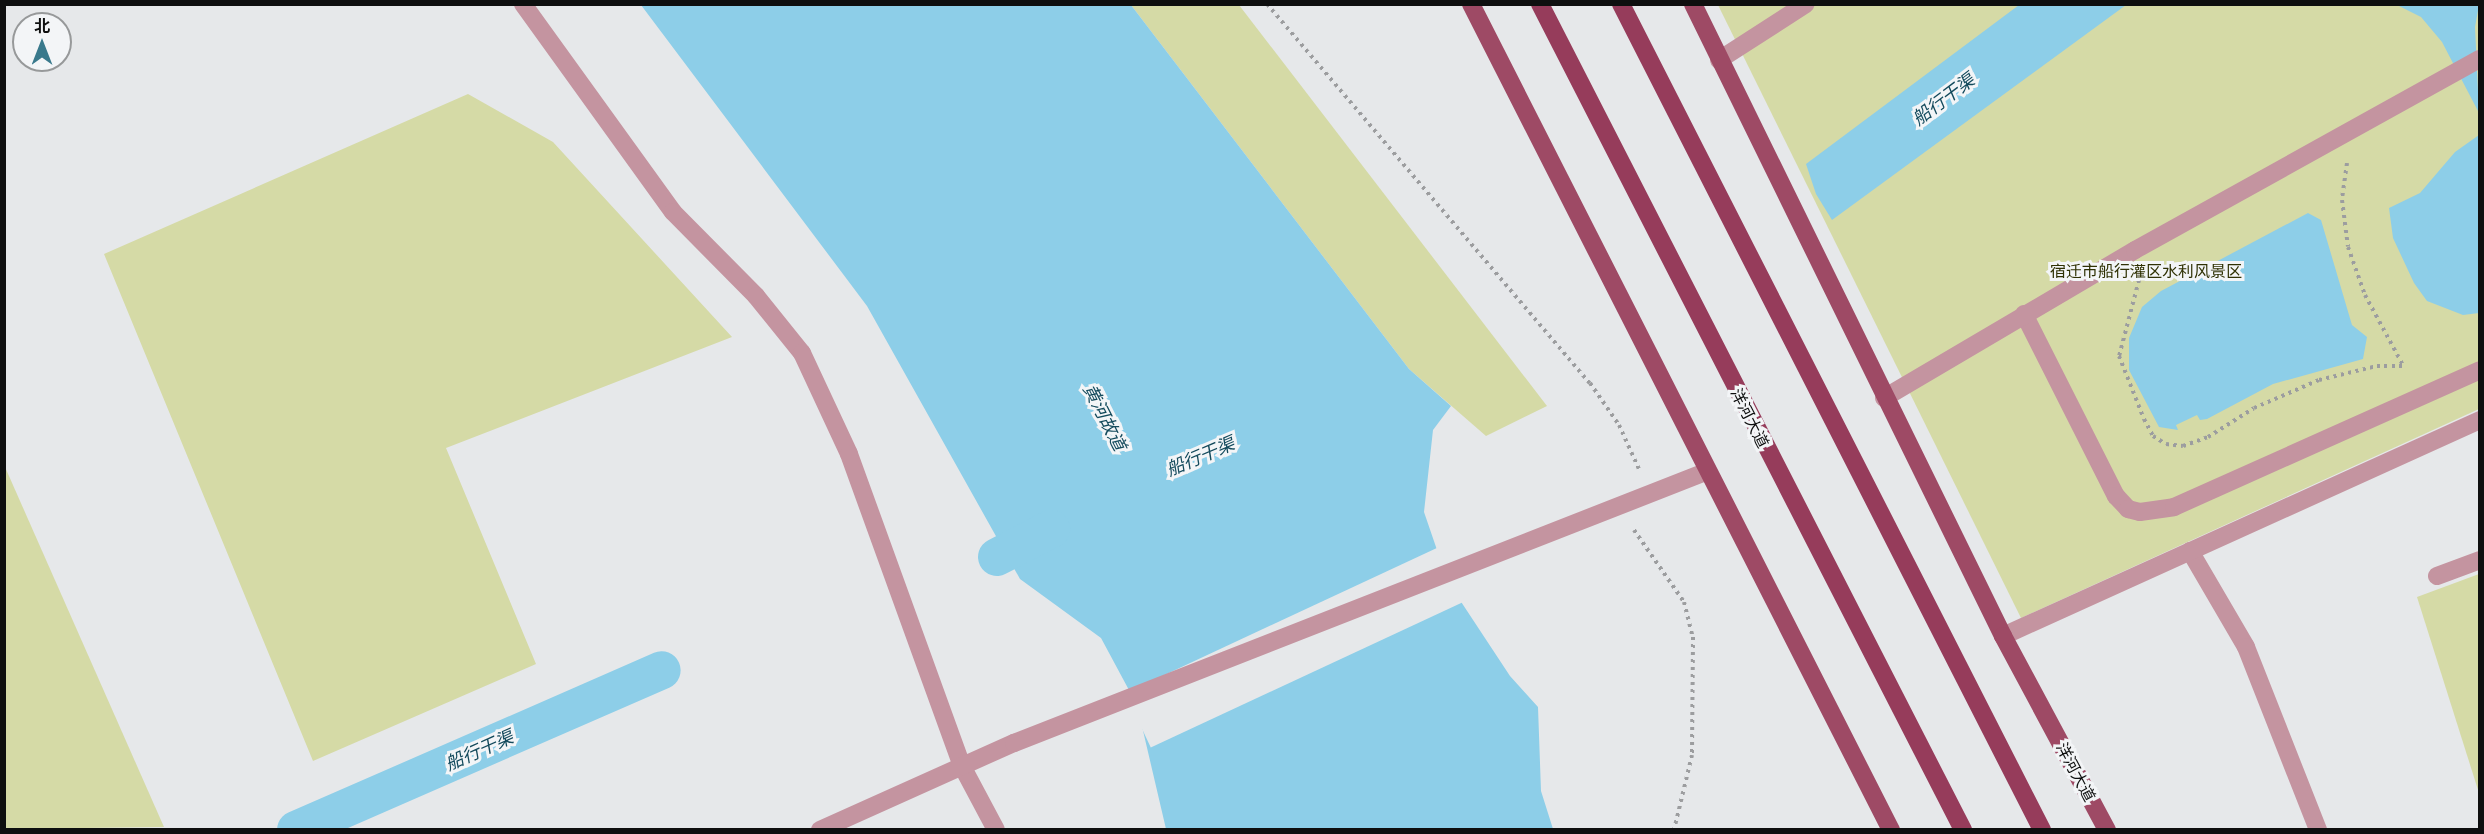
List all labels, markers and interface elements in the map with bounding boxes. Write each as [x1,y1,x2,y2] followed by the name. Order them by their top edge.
[12,12,72,72] north arrow
[34,15,50,37] text: 北
[1908,69,1978,129] water label: 船行干渠
[2050,261,2242,281] park label: 宿迁市船行灌区水利风景区
[1079,380,1131,454] water label: 黄河故道
[1727,385,1773,451] street label: 洋河大道
[1163,432,1237,480] water label: 船行干渠
[442,725,516,775] water label: 船行干渠
[2053,739,2099,805] street label: 洋河大道

